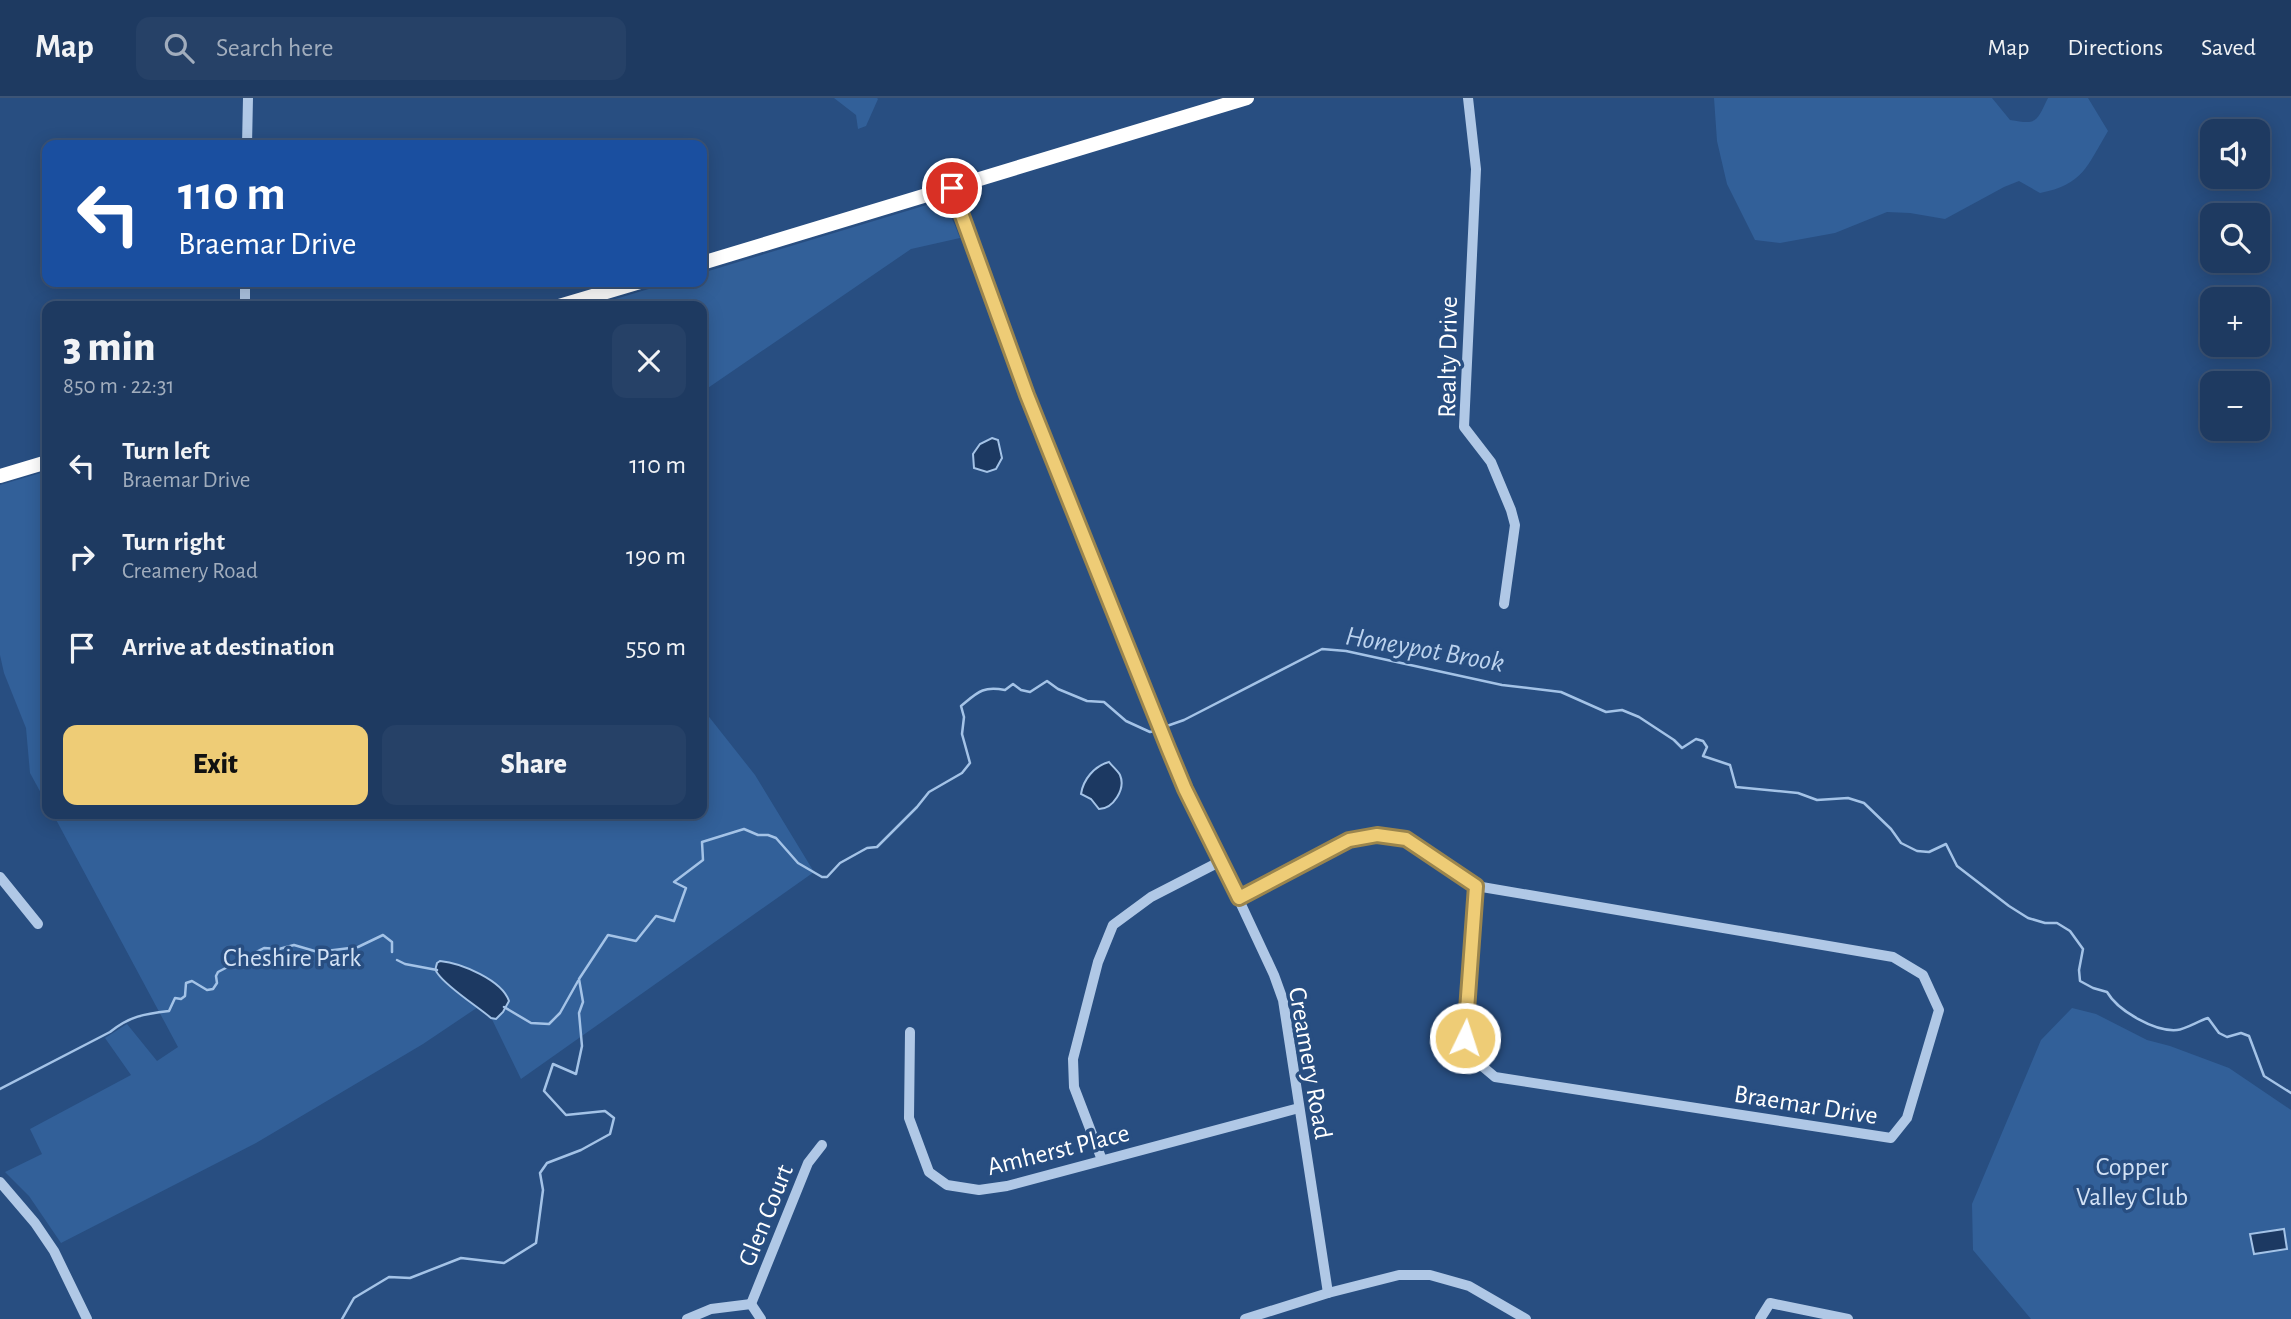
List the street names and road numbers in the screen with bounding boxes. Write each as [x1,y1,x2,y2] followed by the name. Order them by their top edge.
[1434,296,1462,418] street label: Realty Drive
[1284,985,1336,1141] street label: Creamery Road
[1732,1081,1880,1129] street label: Braemar Drive
[984,1120,1132,1180] street label: Amherst Place
[734,1161,798,1270] street label: Glen Court

